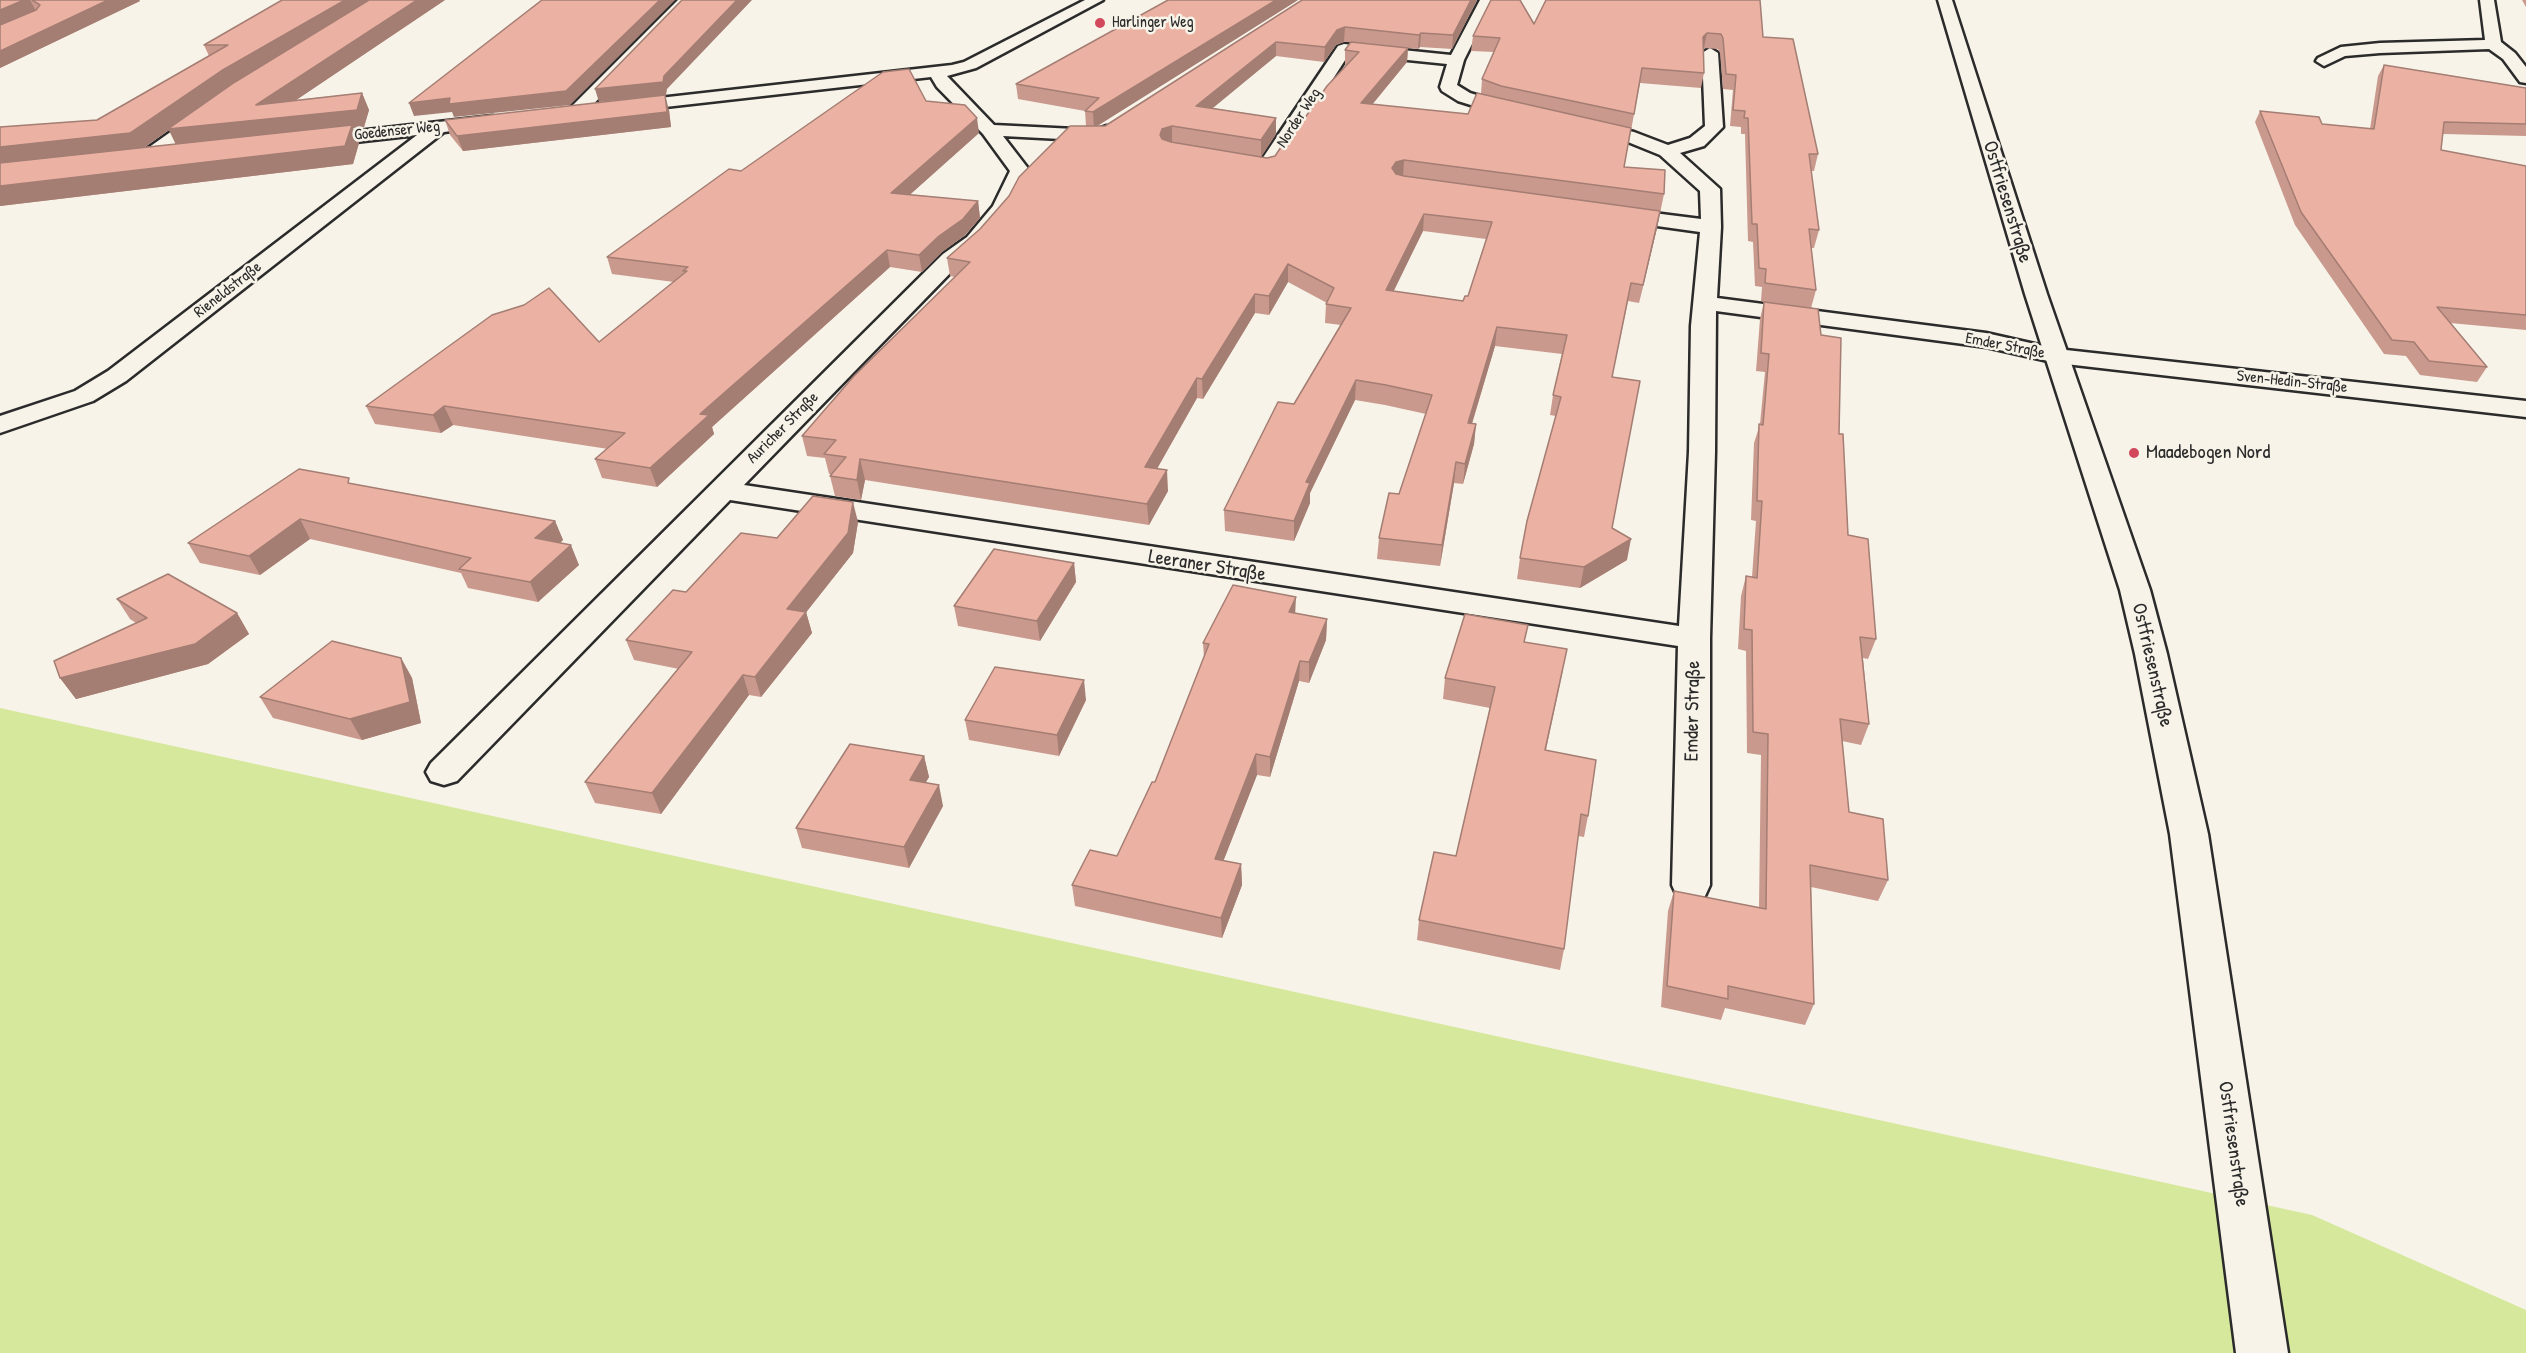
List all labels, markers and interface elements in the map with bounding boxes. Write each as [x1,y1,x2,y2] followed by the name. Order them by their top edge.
[1112,13,1194,33] place label: Harlinger Weg
[1093,16,1107,30] marker: Harlinger Weg
[1273,85,1325,151] street label: Norder Weg
[353,117,441,145] street label: Goedenser Weg
[1977,138,2037,266] street label: Ostfriesenstraße
[190,258,266,322] street label: Rieneldstraße
[1964,329,2046,363] street label: Emder Straße
[2236,367,2348,397] street label: Sven-Hedin-Straße
[743,388,823,468] street label: Auricher Straße
[2146,441,2270,465] place label: Maadebogen Nord
[2127,446,2141,460] marker: Maadebogen Nord
[1147,545,1267,587] street label: Leeraner Straße
[2126,601,2178,729] street label: Ostfriesenstraße
[1680,660,1706,762] street label: Emder Straße
[2212,1080,2254,1208] street label: Ostfriesenstraße

